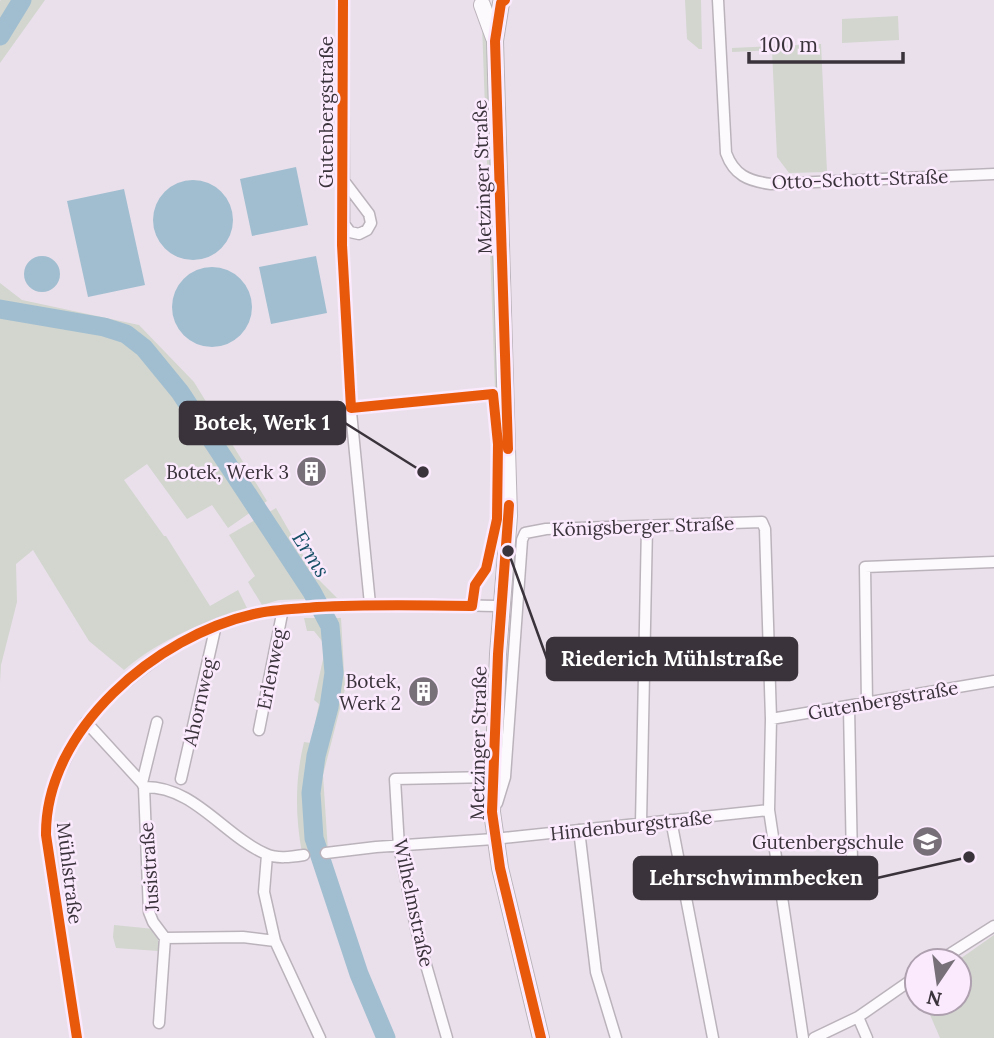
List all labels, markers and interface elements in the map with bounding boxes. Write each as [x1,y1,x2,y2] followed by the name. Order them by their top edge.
[749,21,903,65] scale bar
[760,31,818,58] text: 100 m
[314,36,338,188] street label: Gutenbergstraße
[467,99,497,255] street label: Metzinger Straße
[771,164,949,194] street label: Otto-Schott-Straße
[180,402,345,444] callout: Botek, Werk 1
[194,409,330,436] text: Botek, Werk 1
[295,455,329,489] building icon: Botek, Werk 3
[166,460,289,484] place label: Botek, Werk 3
[551,511,735,541] street label: Königsberger Straße
[286,526,336,582] water label: Erms
[251,626,291,712] street label: Erlenweg
[547,638,797,680] callout: Riederich Mühlstraße
[561,645,783,672] text: Riederich Mühlstraße
[177,655,221,749] street label: Ahornweg
[465,666,491,820] street label: Metzinger Straße
[339,669,401,715] place label: Botek, Werk 2
[407,675,441,709] building icon: Botek, Werk 2
[806,675,960,725] street label: Gutenbergstraße
[549,805,713,845] street label: Hindenburgstraße
[52,821,88,925] street label: Mühlstraße
[134,821,164,914] street label: Jusistraße
[910,825,944,859] school or university icon: Gutenbergschule
[752,830,904,854] place label: Gutenbergschule
[389,837,439,969] street label: Wilhelmstraße
[634,857,877,899] callout: Lehrschwimmbecken
[649,864,863,891] text: Lehrschwimmbecken
[903,947,973,1017] north arrow
[924,985,944,1012] text: N

